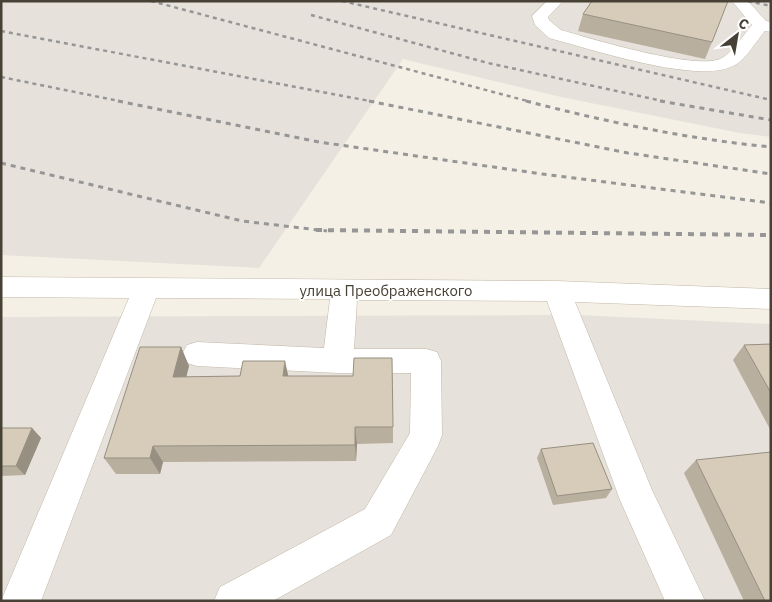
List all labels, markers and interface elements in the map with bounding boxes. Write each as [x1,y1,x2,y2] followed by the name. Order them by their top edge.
[712,10,762,60] north arrow
[735,14,752,34] text: С
[299,281,473,300] street label: улица Преображенского

